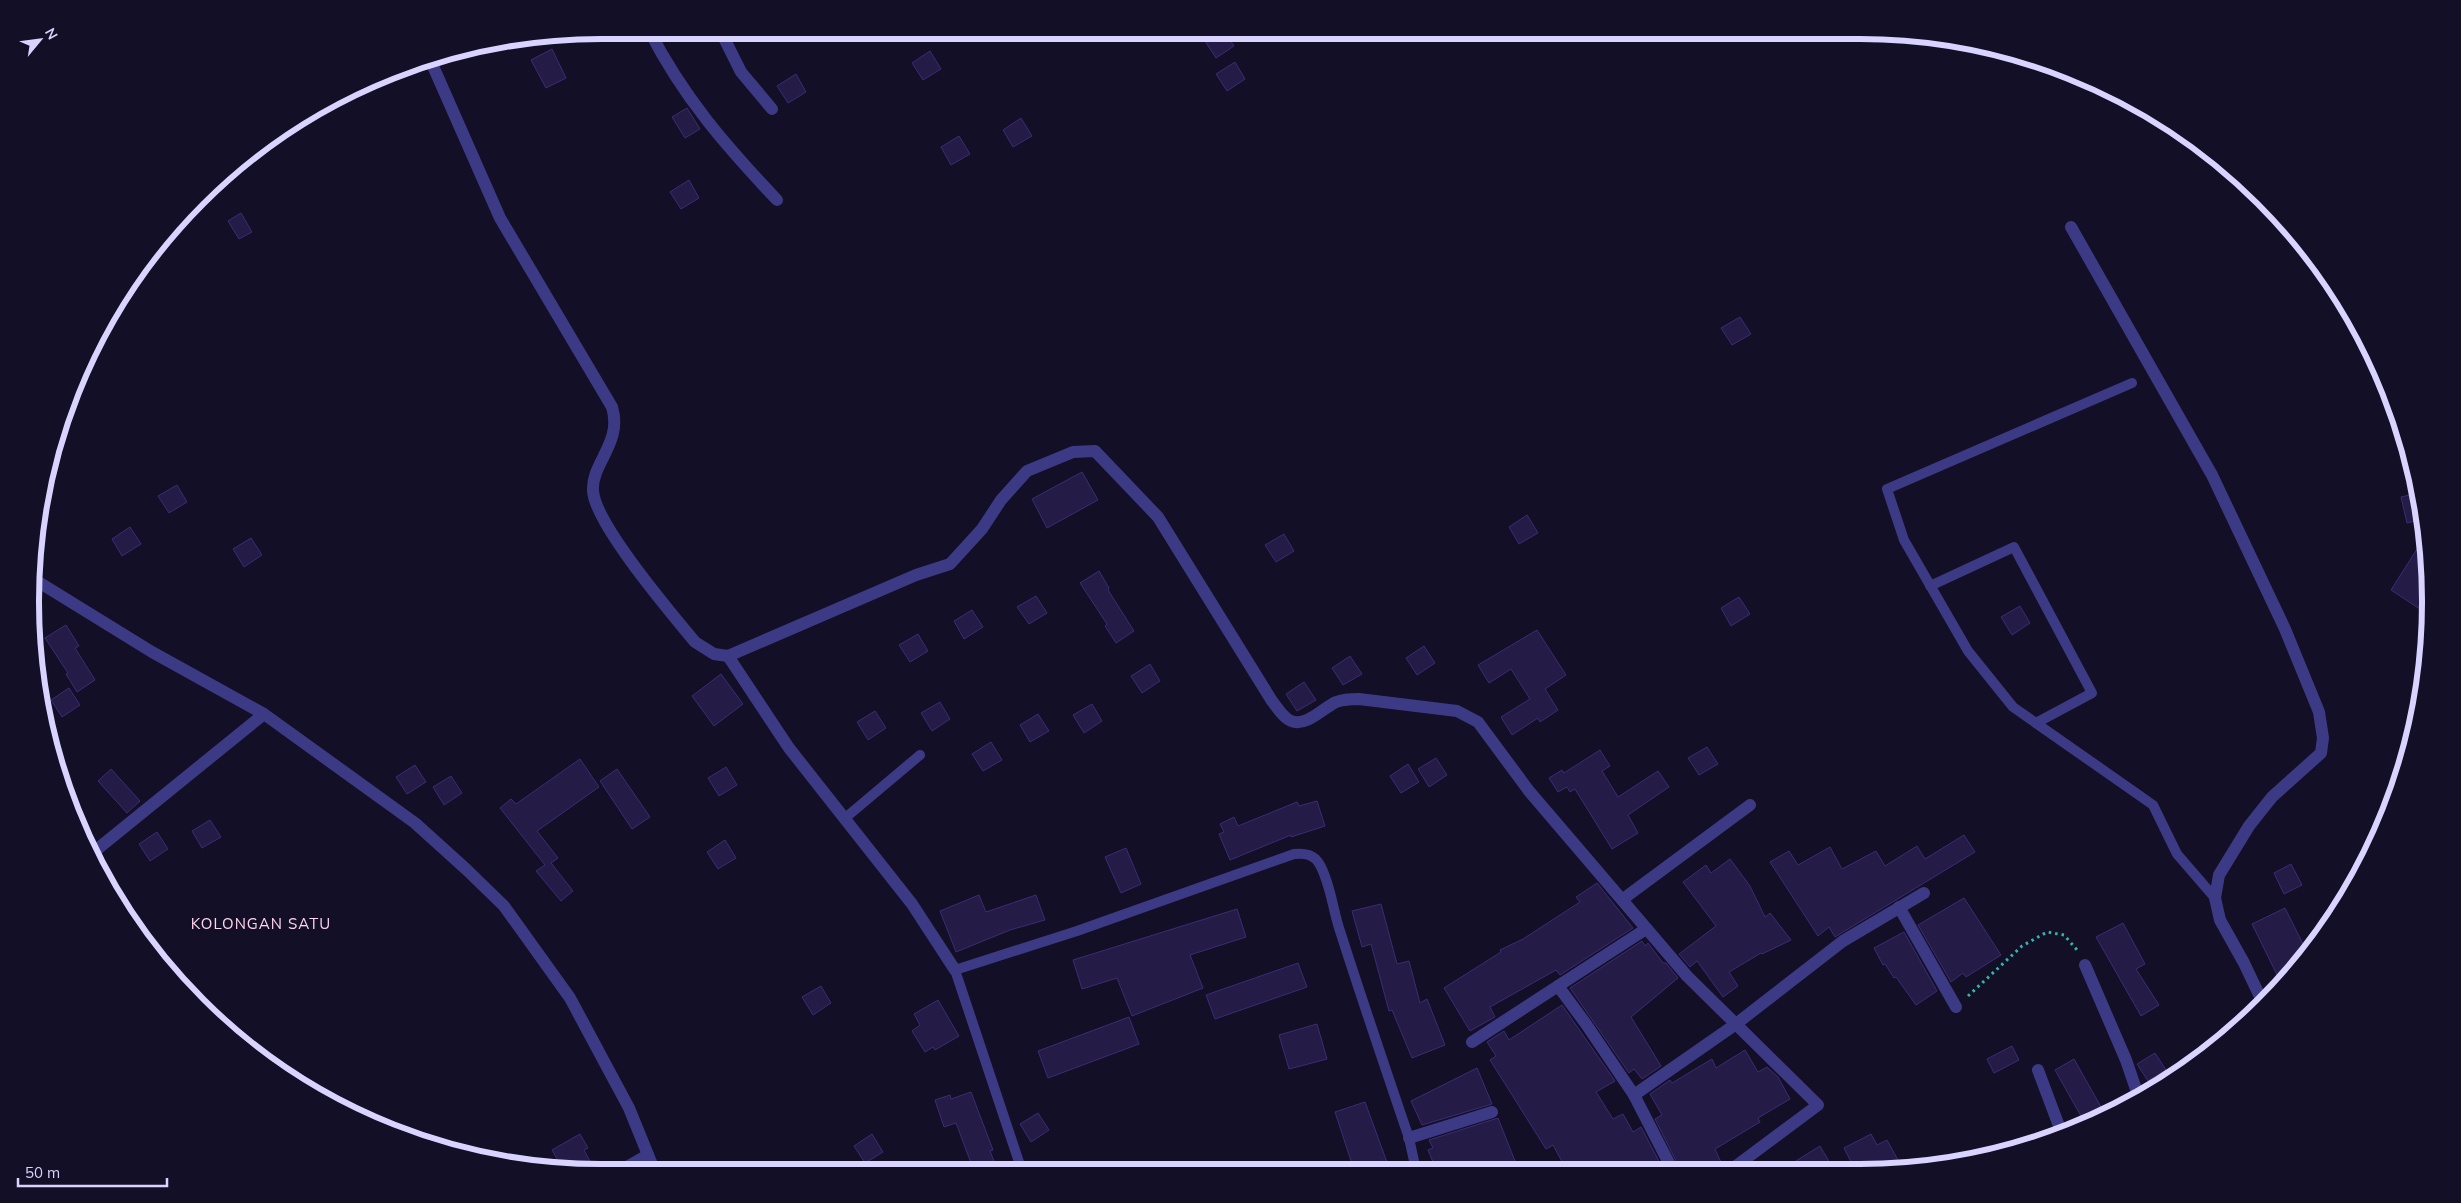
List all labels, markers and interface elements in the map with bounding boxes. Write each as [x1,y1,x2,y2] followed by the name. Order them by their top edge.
[15,15,65,65] north arrow
[41,25,62,43] text: N
[191,914,331,933] district label: KOLONGAN SATU
[18,1156,166,1188] scale bar
[25,1163,60,1182] text: 50 m

